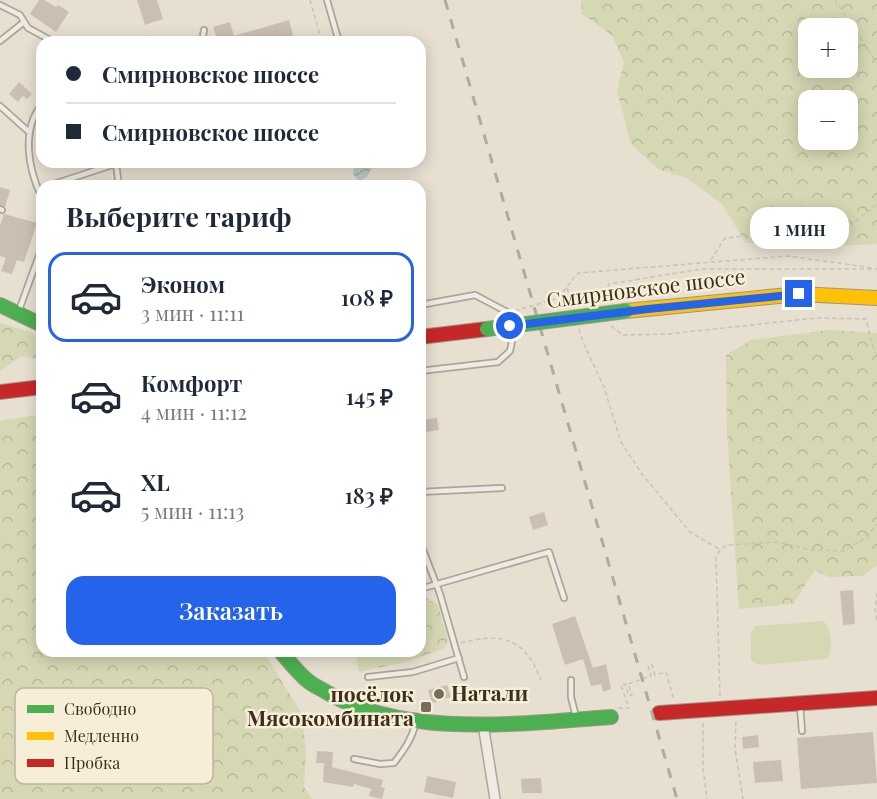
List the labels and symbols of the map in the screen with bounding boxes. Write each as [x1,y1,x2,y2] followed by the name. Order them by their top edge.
[750,207,848,249] callout: 1 мин
[545,261,747,313] street label: Смирновское шоссе
[785,280,812,307] route end
[496,312,523,339] route start
[451,678,528,706] place label: Натали
[247,679,414,731] place label: посёлок Мясокомбината
[432,687,446,701] marker: Натали
[15,688,213,784] legend
[64,698,136,719] text: Свободно
[419,700,433,714] marker: посёлок Мясокомбината
[64,725,139,746] text: Медленно
[64,752,120,773] text: Пробка

